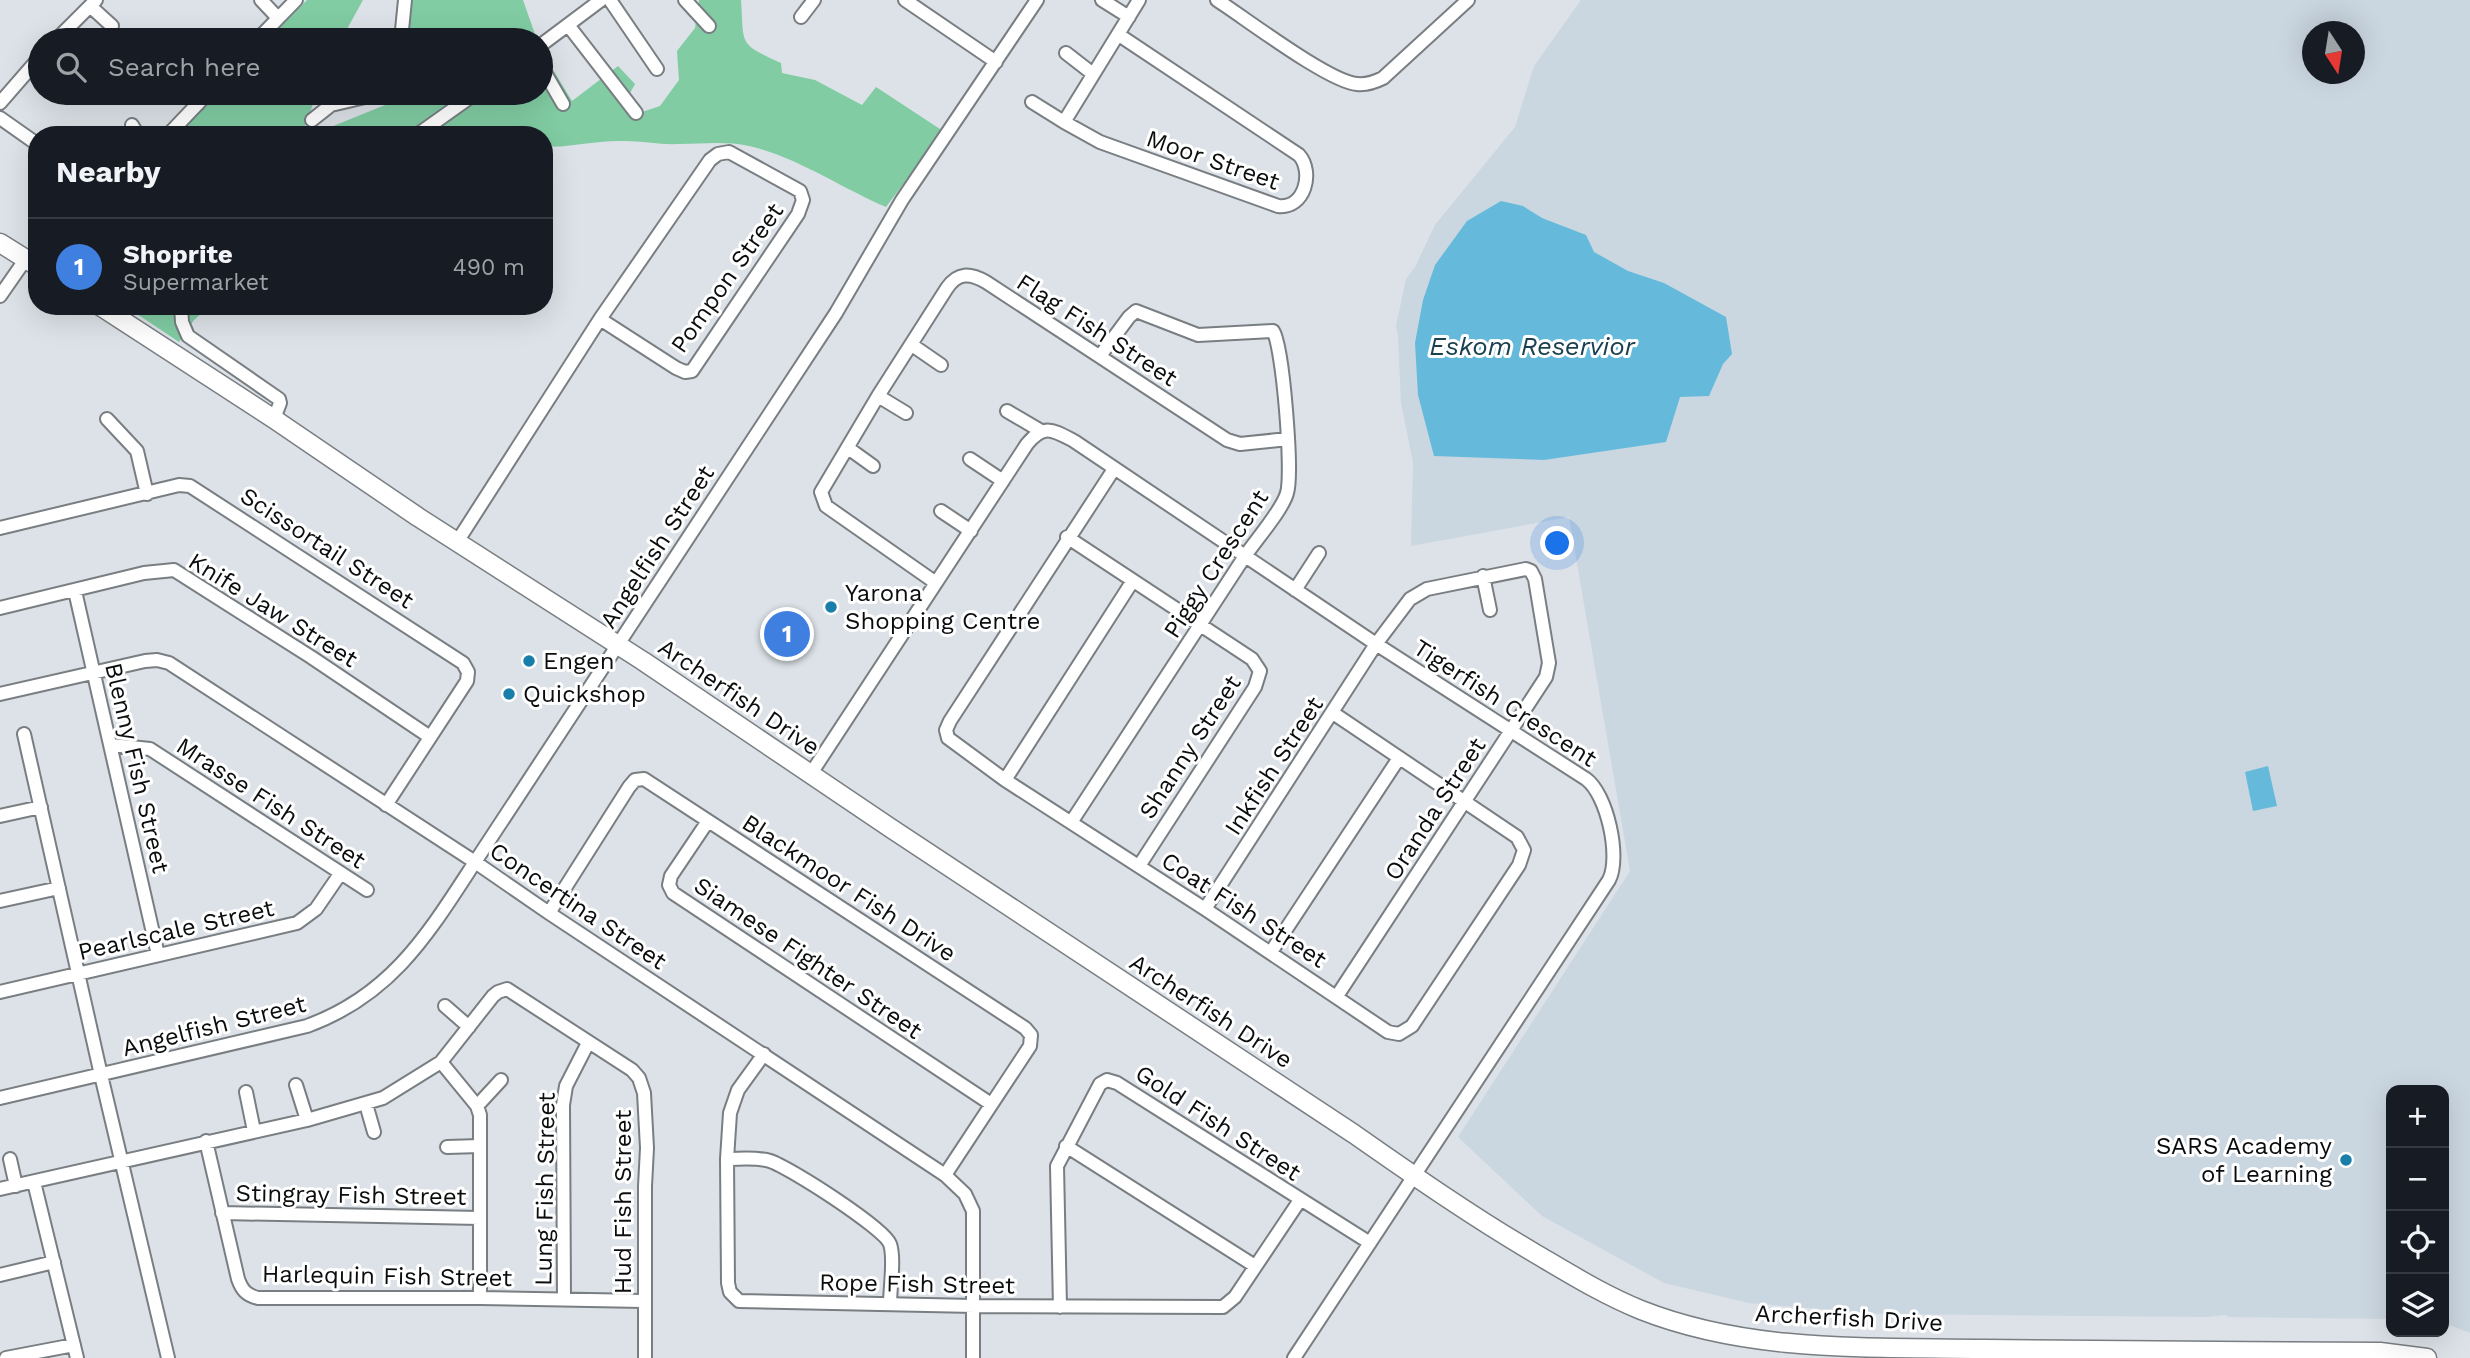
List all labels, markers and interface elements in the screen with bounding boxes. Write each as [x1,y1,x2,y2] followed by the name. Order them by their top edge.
[2302,21,2365,84] north arrow
[28,28,553,105] search box
[52,48,90,86] icon: search
[108,52,260,82] text: Search here
[1143,124,1283,196] street label: Moor Street
[56,154,161,189] text: Nearby
[665,198,789,358] street label: Pompon Street
[123,239,233,269] text: Shoprite
[74,254,84,281] text: 1
[453,254,525,281] text: 490 m
[1012,268,1182,392] street label: Flag Fish Street
[123,269,268,296] text: Supermarket
[1429,331,1636,361] water label: Eskom Reservior
[594,460,720,634] street label: Angelfish Street
[235,482,419,614] street label: Scissortail Street
[1158,485,1274,643] street label: Piggy Crescent
[1540,526,1574,560] your location
[183,547,363,673] street label: Knife Jaw Street
[845,579,1040,635] place label: Yarona Shopping Centre
[823,599,839,615] marker: Yarona Shopping Centre
[764,608,810,660] pin: 1
[653,633,825,761] street label: Archerfish Drive
[1408,633,1602,773] street label: Tigerfish Crescent
[543,647,615,675] place label: Engen
[521,653,537,669] marker: Engen
[99,660,175,876] street label: Blenny Fish Street
[1133,670,1247,824] street label: Shanny Street
[523,680,646,708] place label: Quickshop
[501,686,517,702] marker: Quickshop
[1219,692,1329,840] street label: Inkfish Street
[171,731,371,875] street label: Mrasse Fish Street
[1379,733,1491,885] street label: Oranda Street
[737,808,961,968] street label: Blackmoor Fish Drive
[484,837,672,975] street label: Concertina Street
[1156,846,1332,974] street label: Coat Fish Street
[689,871,927,1045] street label: Siamese Fighter Street
[75,894,277,966] street label: Pearlscale Street
[1124,948,1298,1074] street label: Archerfish Drive
[119,990,309,1062] street label: Angelfish Street
[1130,1059,1306,1187] street label: Gold Fish Street
[2386,1085,2449,1337] map controls
[2386,1085,2449,1148] button: +
[529,1092,561,1286] street label: Lung Fish Street
[609,1110,637,1294] street label: Hud Fish Street
[2156,1132,2333,1188] place label: SARS Academy of Learning
[2386,1148,2449,1211] button: −
[2338,1152,2354,1168] marker: SARS Academy of Learning
[235,1179,467,1211] street label: Stingray Fish Street
[2386,1211,2449,1274] button: locate
[262,1260,512,1292] street label: Harlequin Fish Street
[819,1268,1015,1300] street label: Rope Fish Street
[2386,1274,2449,1337] button: layers
[1754,1299,1944,1337] street label: Archerfish Drive

